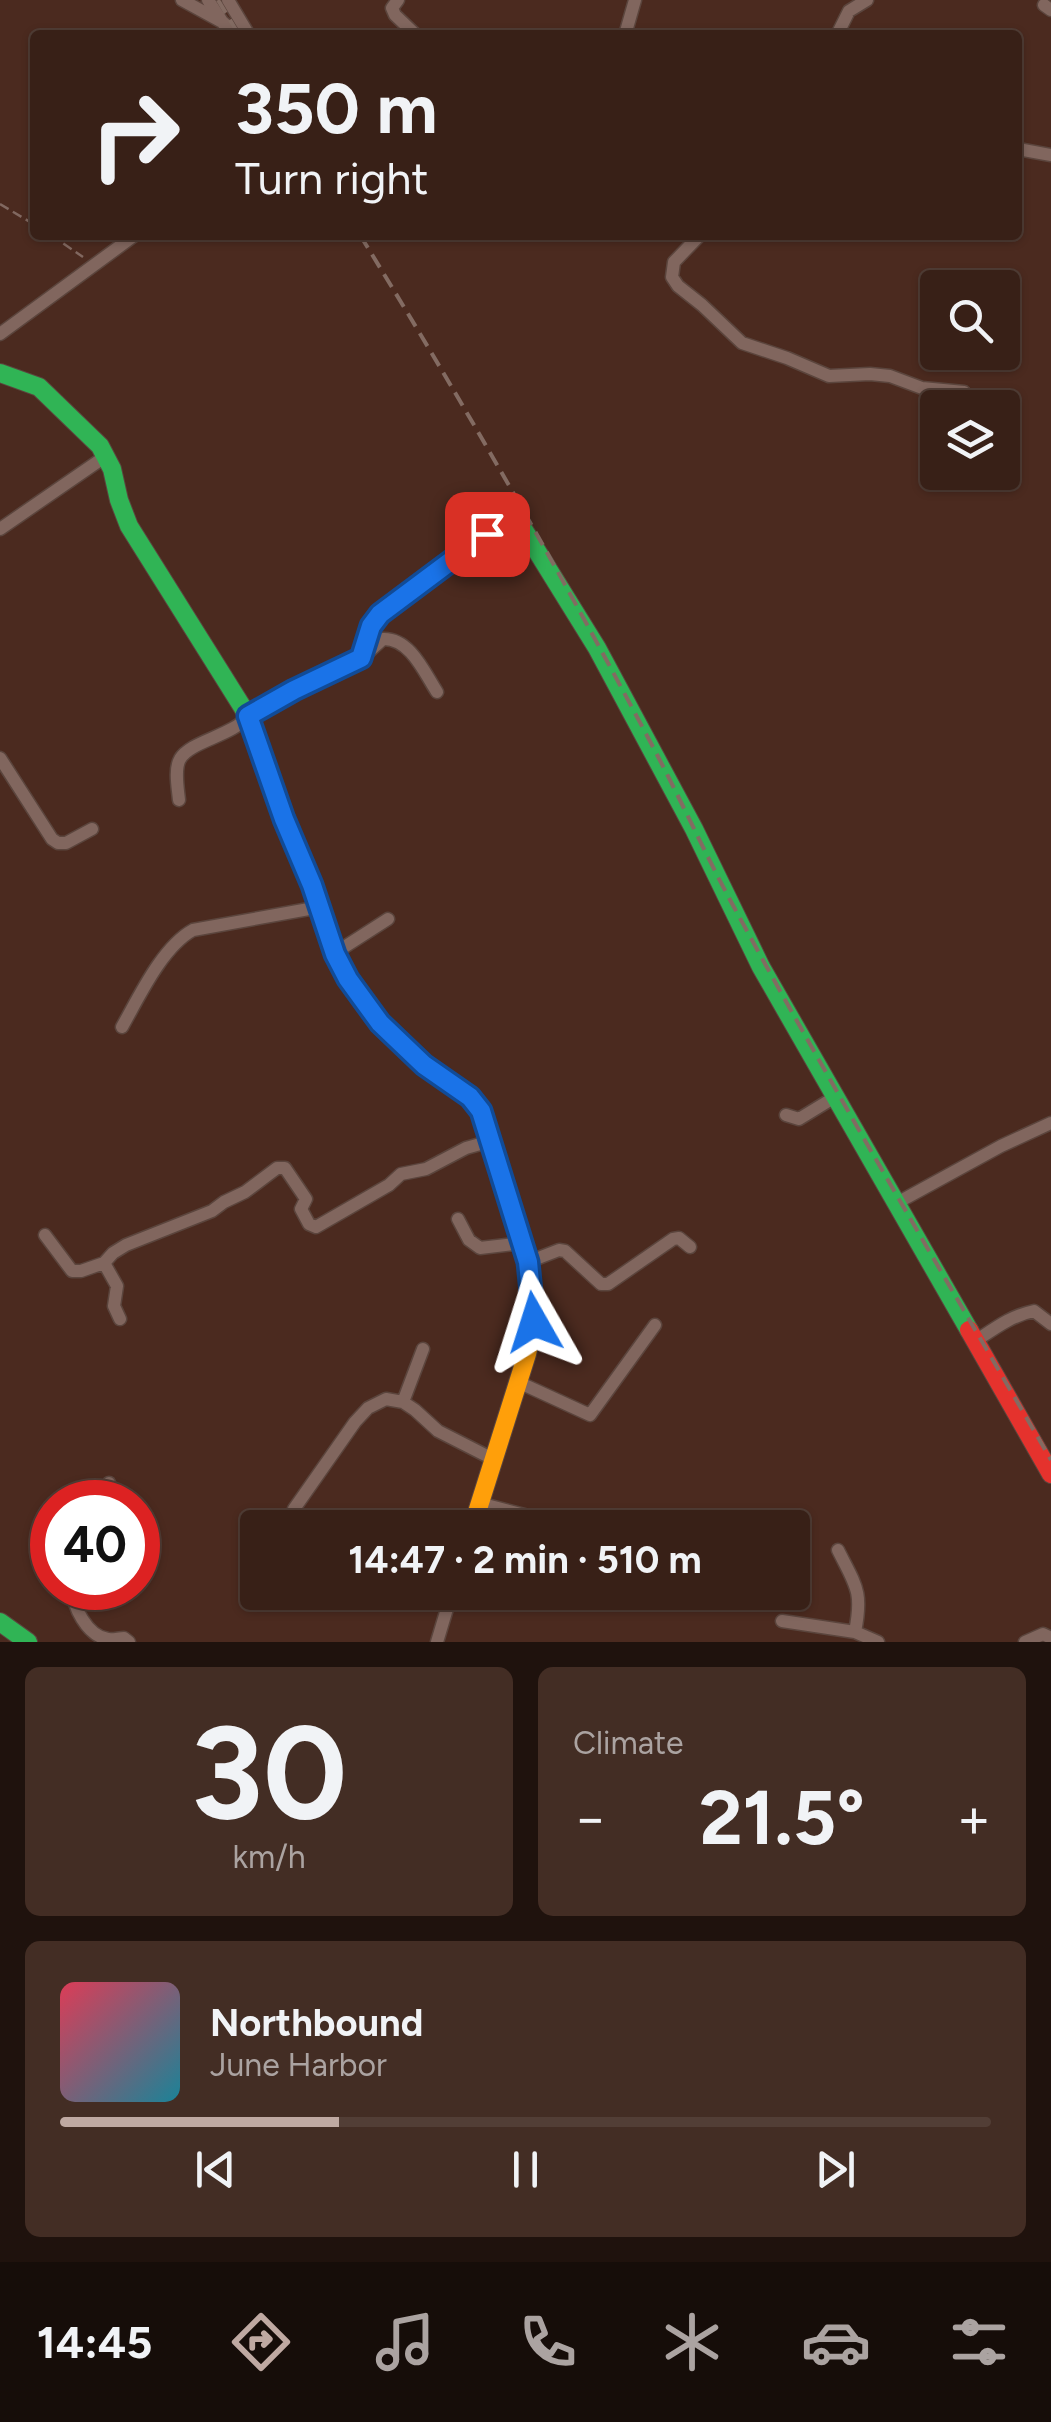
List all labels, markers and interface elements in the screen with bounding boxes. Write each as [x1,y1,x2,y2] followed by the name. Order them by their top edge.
[235,66,438,151] text: 350 m
[70,70,200,200] icon: right
[235,151,428,205] text: Turn right
[920,270,1020,490] map controls
[920,270,1020,370] button: search
[920,390,1020,490] button: layers
[445,492,530,577] pin
[460,507,515,562] icon: arrive
[482,1270,586,1374] position arrow
[30,1480,160,1610] speed limit sign: 40
[348,1537,702,1583] text: 14:47 · 2 min · 510 m
[191,1695,347,1851] text: 30
[573,1724,684,1762] text: Climate
[699,1773,865,1863] text: 21.5°
[573,1785,607,1851] text: −
[957,1785,991,1851] text: +
[232,1838,306,1876] text: km/h
[210,2000,423,2046] text: Northbound
[210,2046,387,2084] text: June Harbor
[188,2142,243,2197] icon: previous
[498,2142,553,2197] icon: pause
[808,2142,863,2197] icon: next
[226,2307,296,2377] icon: directions
[370,2307,440,2377] icon: music
[513,2307,583,2377] icon: phone
[657,2307,727,2377] icon: climate
[801,2307,871,2377] icon: car
[944,2307,1014,2377] icon: filters
[37,2315,152,2369] text: 14:45

